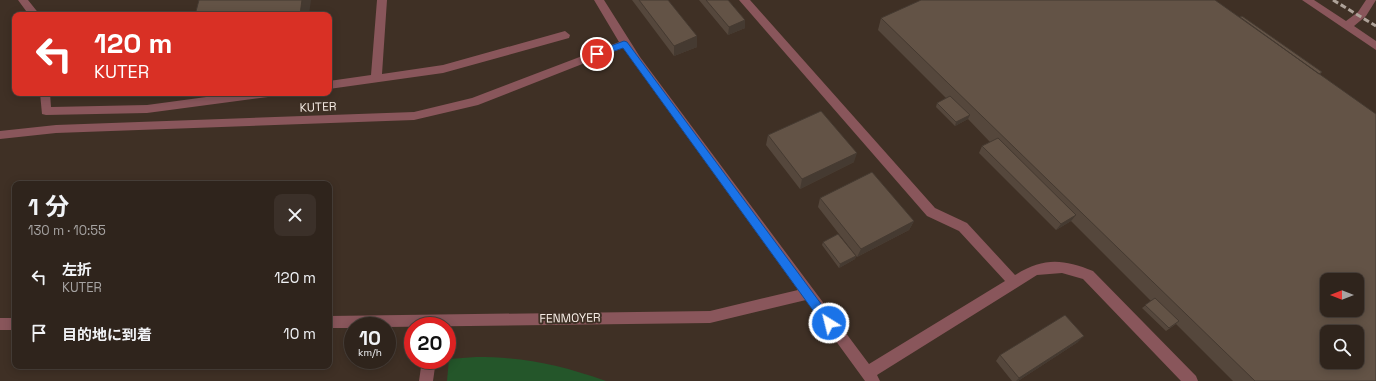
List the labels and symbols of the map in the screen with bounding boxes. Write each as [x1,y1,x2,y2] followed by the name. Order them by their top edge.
[580,37,614,71] pin
[299,98,337,116] street label: KUTER
[1320,273,1364,317] north arrow
[808,302,850,344] position arrow
[539,309,601,327] street label: FENMOYER
[404,317,456,369] speed limit sign: 20

